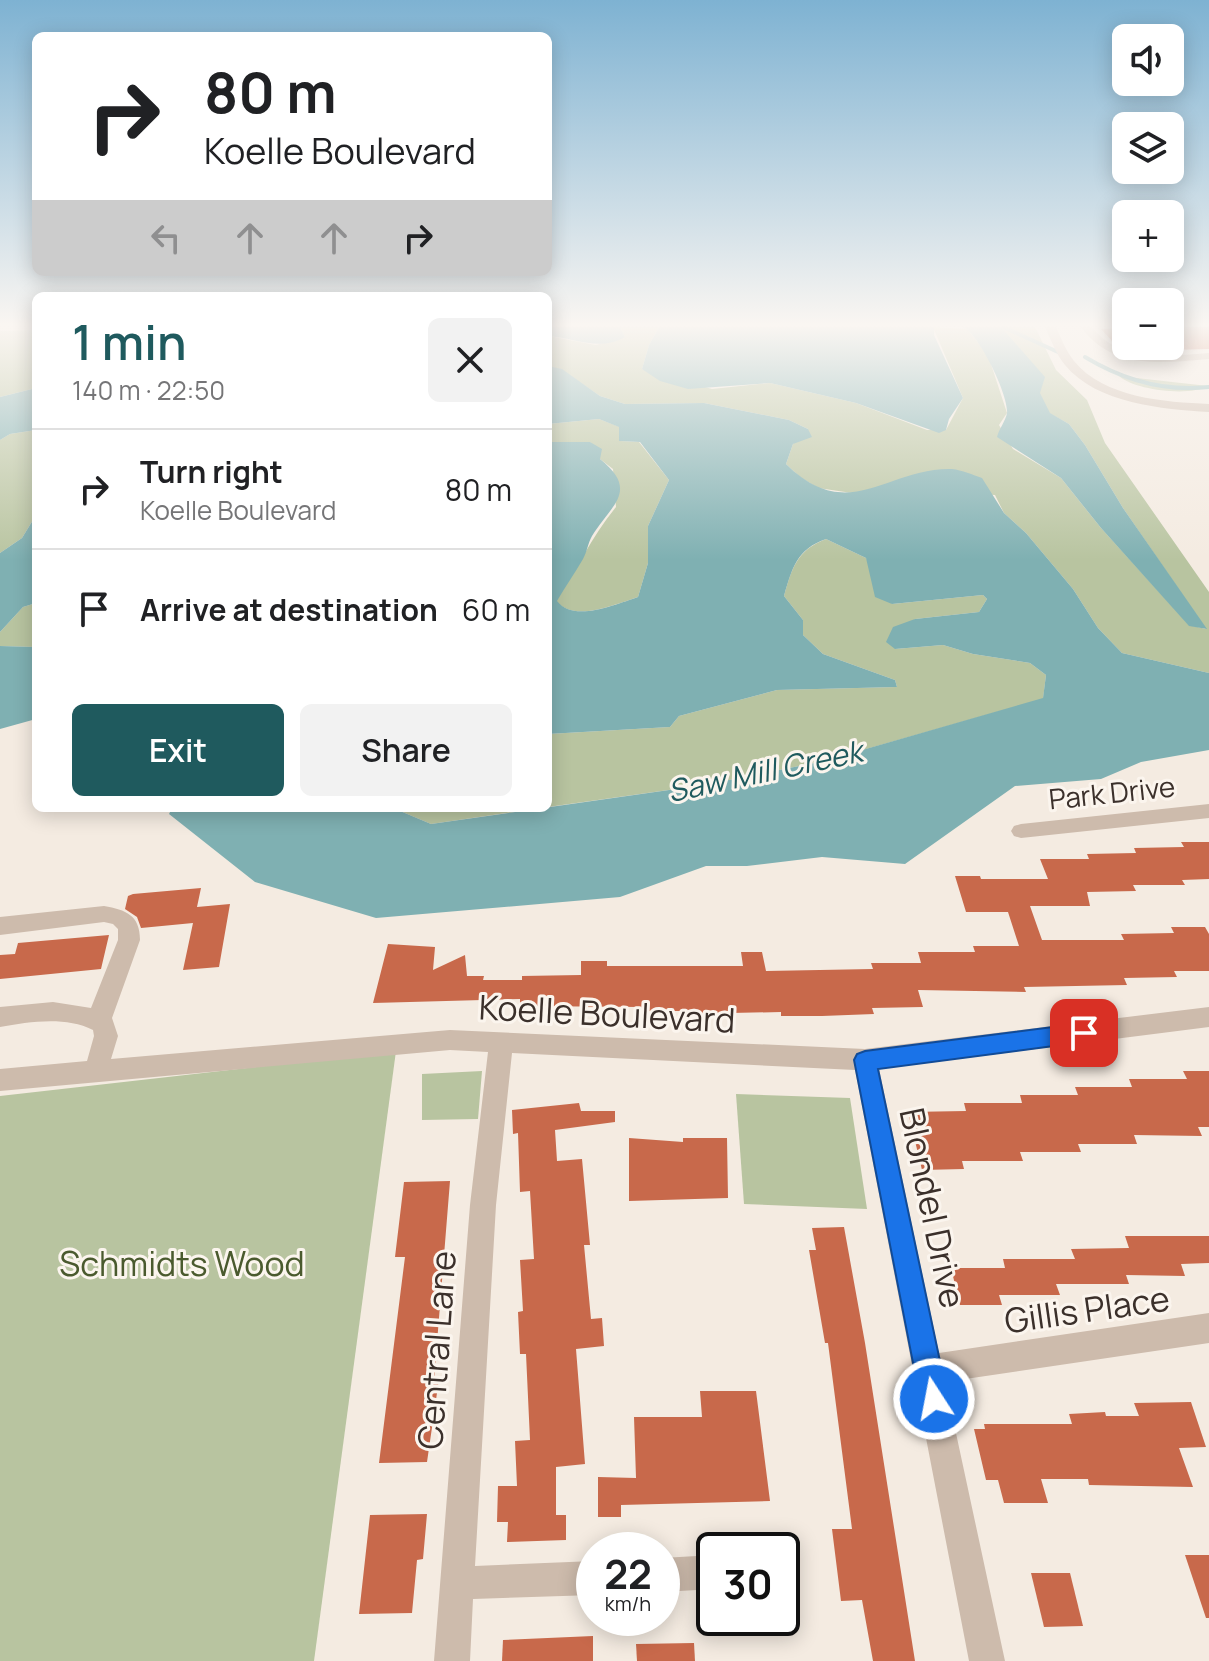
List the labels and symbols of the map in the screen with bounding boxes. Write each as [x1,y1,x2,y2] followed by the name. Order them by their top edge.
[664,729,870,811] water label: Saw Mill Creek
[1047,766,1177,818] street label: Park Drive
[478,983,737,1043] street label: Koelle Boulevard
[1050,999,1118,1067] pin
[889,1104,977,1312] street label: Blondel Drive
[59,1240,305,1286] park label: Schmidts Wood
[406,1249,466,1451] street label: Central Lane
[1002,1275,1172,1343] street label: Gillis Place
[892,1357,976,1441] position arrow
[696,1532,800,1636] speed limit sign: 30

